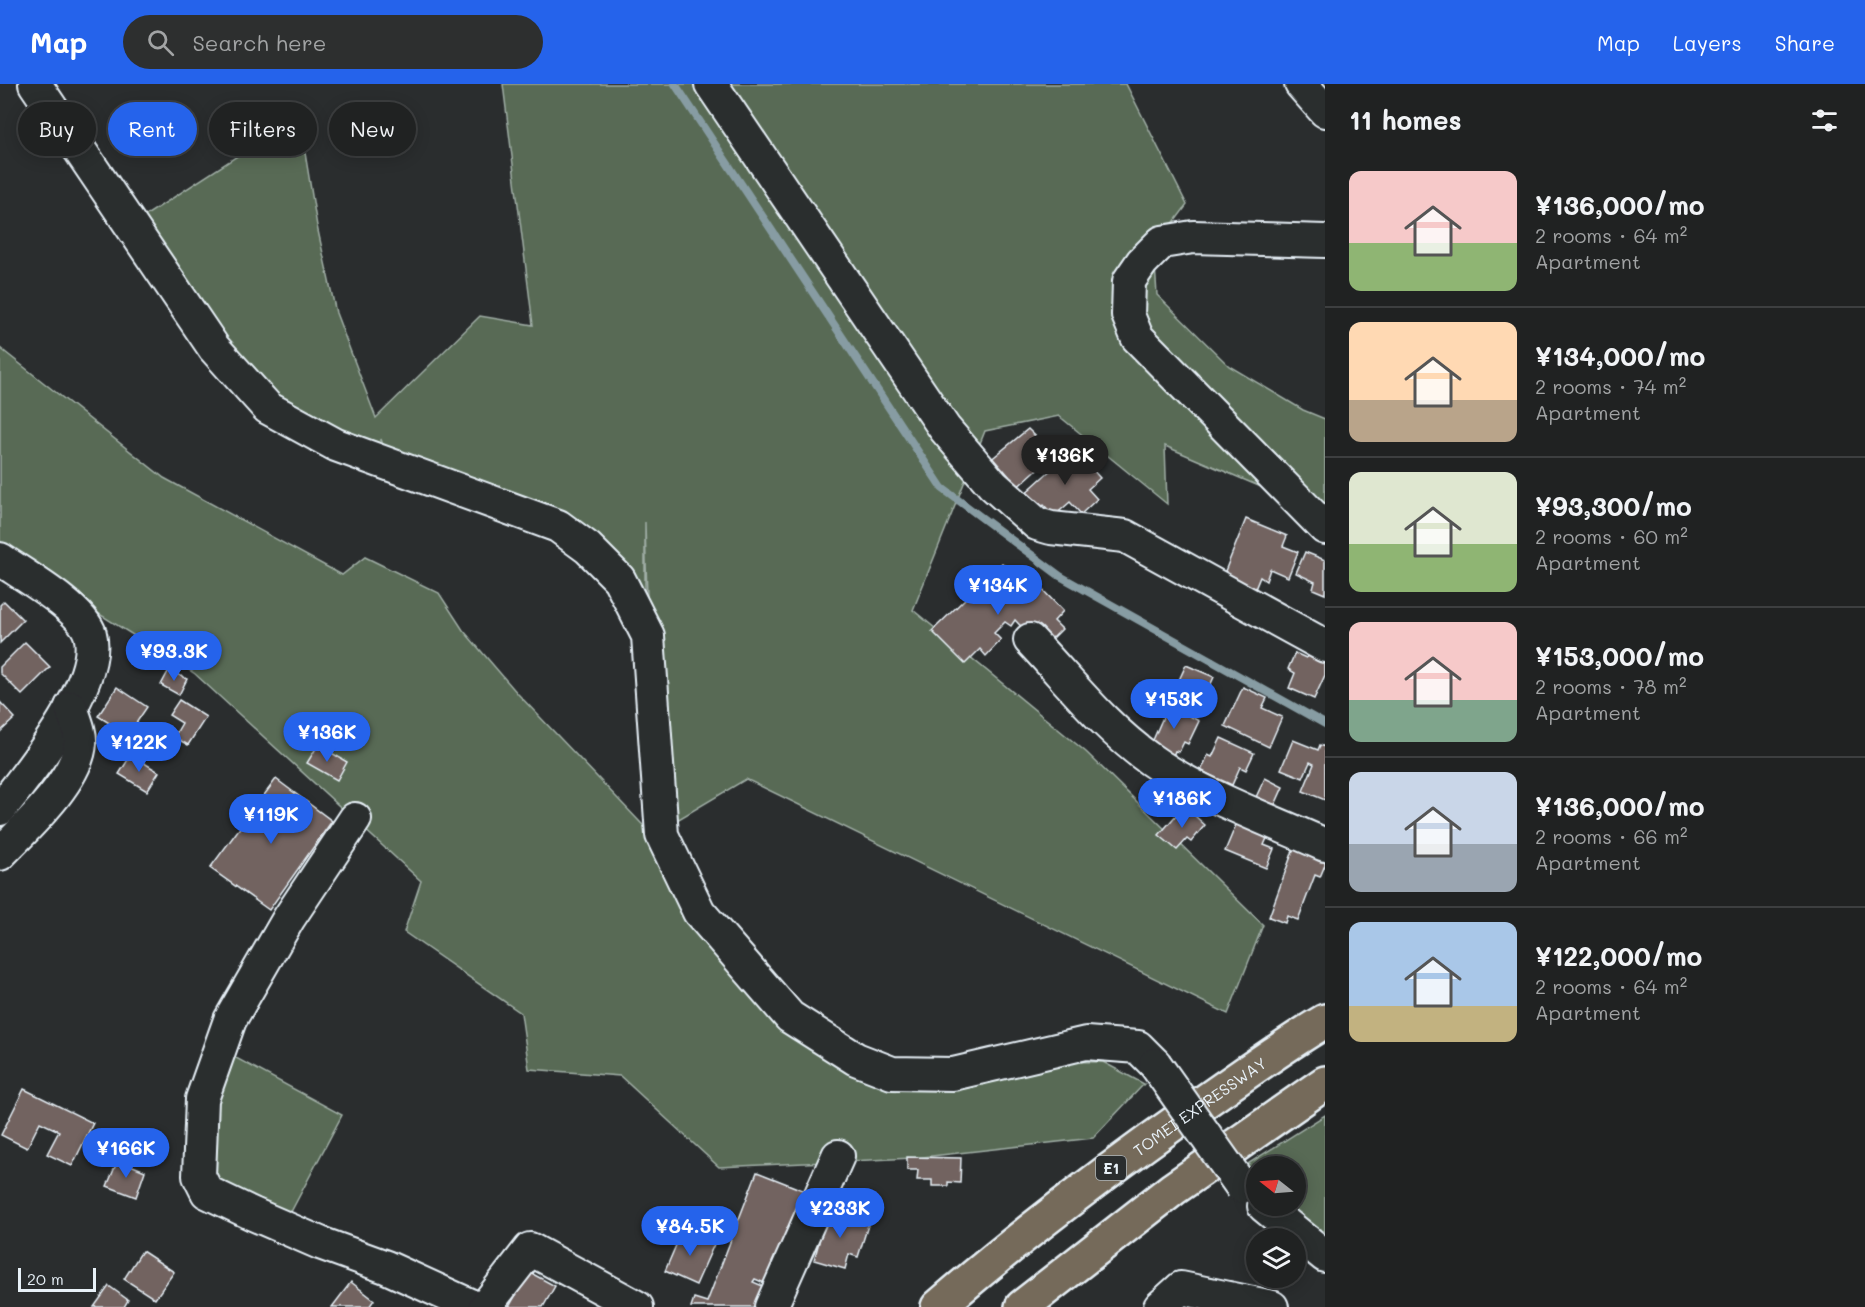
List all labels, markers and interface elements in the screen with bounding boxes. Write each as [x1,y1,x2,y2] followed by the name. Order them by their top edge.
[123,15,543,69] search box
[30,24,87,60] text: Map
[144,26,177,59] icon: search
[192,28,326,57] text: Search here
[1597,29,1640,56] text: Map
[1673,29,1742,56] text: Layers
[1775,29,1835,56] text: Share
[18,102,96,156] chip: Buy
[108,102,197,156] chip: Rent
[209,102,317,156] chip: Filters
[329,102,416,156] chip: New
[1349,103,1462,137] text: 11 homes
[1808,104,1841,137] icon: filters
[1535,188,1705,222] text: ¥136,000/mo
[1397,195,1469,267] icon: home
[1535,222,1687,248] text: 2 rooms · 64 m²
[1535,248,1641,274] text: Apartment
[1535,339,1705,373] text: ¥134,000/mo
[1397,346,1469,418] icon: home
[1535,373,1686,399] text: 2 rooms · 74 m²
[1535,399,1641,425] text: Apartment
[1023,435,1107,486] pin: ¥136K
[1035,441,1095,467] text: ¥136K
[1535,489,1692,523] text: ¥93,300/mo
[1397,496,1469,568] icon: home
[1535,523,1688,549] text: 2 rooms · 60 m²
[1535,549,1641,575] text: Apartment
[956,565,1040,616] pin: ¥134K
[968,571,1028,597] text: ¥134K
[125,631,223,682] pin: ¥93.3K
[140,637,208,663] text: ¥93.3K
[1535,639,1704,673] text: ¥153,000/mo
[1397,646,1469,718] icon: home
[1535,673,1687,699] text: 2 rooms · 78 m²
[1132,679,1216,730] pin: ¥153K
[1145,685,1203,711] text: ¥153K
[1535,699,1641,725] text: Apartment
[285,712,369,763] pin: ¥136K
[297,718,357,744] text: ¥136K
[97,722,181,773] pin: ¥122K
[110,728,168,754] text: ¥122K
[1140,778,1224,829] pin: ¥186K
[1152,784,1212,810] text: ¥186K
[1535,789,1705,823] text: ¥136,000/mo
[229,794,313,845] pin: ¥119K
[1397,796,1469,868] icon: home
[243,800,299,826] text: ¥119K
[1535,823,1688,849] text: 2 rooms · 66 m²
[1535,849,1641,875] text: Apartment
[1535,939,1702,973] text: ¥122,000/mo
[1397,946,1469,1018] icon: home
[1535,973,1687,999] text: 2 rooms · 64 m²
[1535,999,1641,1025] text: Apartment
[1129,1052,1270,1160] street label: TOMEI EXPRESSWAY
[84,1128,168,1179] pin: ¥166K
[96,1134,156,1160] text: ¥166K
[1096,1156,1126,1180] road number: E1
[1246,1156,1306,1216] north arrow
[1246,1156,1306,1288] map controls
[798,1188,882,1239] pin: ¥233K
[809,1194,871,1220] text: ¥233K
[641,1206,739,1257] pin: ¥84.5K
[655,1212,725,1238] text: ¥84.5K
[1246,1228,1306,1288] button: layers
[18,1265,96,1292] scale bar
[27,1268,64,1289] text: 20 m

